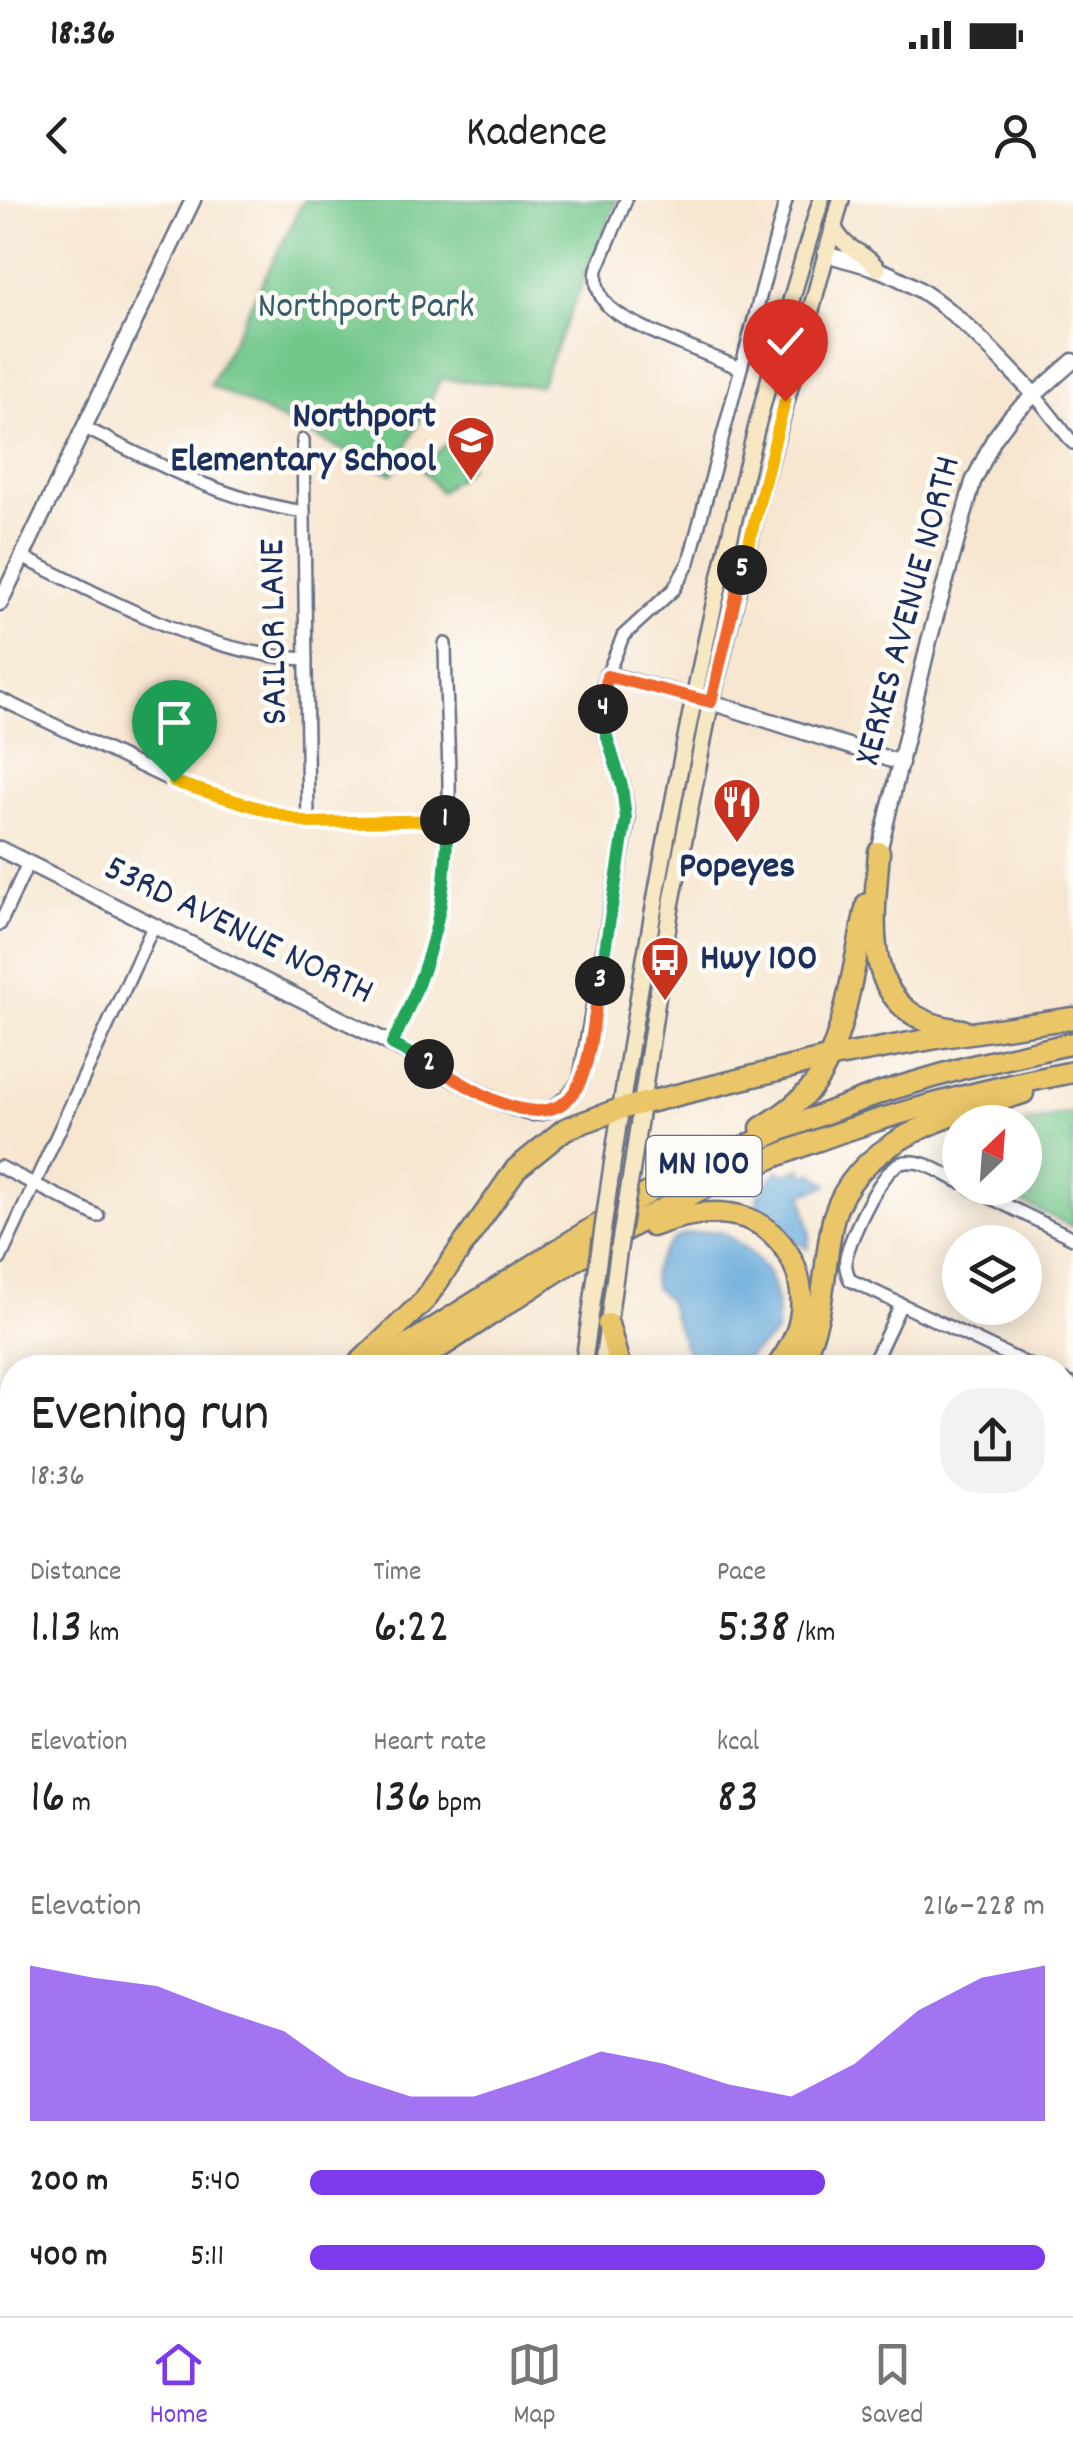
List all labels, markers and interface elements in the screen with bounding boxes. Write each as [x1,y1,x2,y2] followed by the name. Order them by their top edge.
[50,8,115,63] text: 18:36
[466,103,607,167] text: Kadence
[30,108,85,163] icon: back
[988,108,1043,163] icon: person
[257,281,475,336] park label: Northport Park
[743,299,828,402] pin
[758,314,813,369] icon: check
[170,391,437,490] place label: Northport Elementary School
[445,414,497,482] school or university icon: Northport Elementary School
[842,450,978,772] street label: XERXES AVENUE NORTH
[247,538,305,726] street label: SAILOR LANE
[717,545,767,595] pin: 5
[736,550,748,590] text: 5
[132,680,217,783] pin
[578,684,628,734] pin: 4
[597,689,609,729] text: 4
[147,695,202,750] icon: arrive
[711,776,763,844] restaurant icon: Popeyes
[420,795,470,845] pin: 1
[442,800,448,840] text: 1
[679,841,795,896] place label: Popeyes
[94,843,382,1021] street label: 53RD AVENUE NORTH
[700,933,818,988] place label: Hwy 100
[639,934,691,1002] bus stop icon: Hwy 100
[575,956,625,1006] pin: 3
[594,961,606,1001] text: 3
[404,1039,454,1089] pin: 2
[423,1044,435,1084] text: 2
[942,1105,1042,1205] north arrow
[942,1105,1042,1325] map controls
[646,1136,762,1196] road number: MN 100
[942,1225,1042,1325] button: layers
[30,1378,269,1457] text: Evening run
[940,1388,1045,1493] button: share
[30,1455,85,1501] text: 18:36
[30,1554,121,1594] text: Distance
[373,1554,421,1594] text: Time
[717,1554,766,1594] text: Pace
[30,1594,82,1666] text: 1.13
[373,1594,450,1666] text: 6:22
[717,1594,790,1666] text: 5:38
[82,1615,120,1655] text: km
[790,1615,835,1655] text: /km
[30,1724,127,1764] text: Elevation
[373,1724,486,1764] text: Heart rate
[717,1724,759,1764] text: kcal
[30,1764,65,1836] text: 16
[373,1764,431,1836] text: 136
[717,1764,759,1836] text: 83
[65,1785,91,1825] text: m
[431,1785,482,1825] text: bpm
[30,1885,141,1931] text: Elevation
[922,1885,1045,1931] text: 216–228 m
[30,2160,108,2206] text: 200 m
[190,2160,241,2206] text: 5:40
[30,2235,107,2281] text: 400 m
[190,2235,224,2281] text: 5:11
[150,2337,208,2437] tab: Home
[507,2337,562,2437] tab: Map
[861,2337,923,2437] tab: Saved

